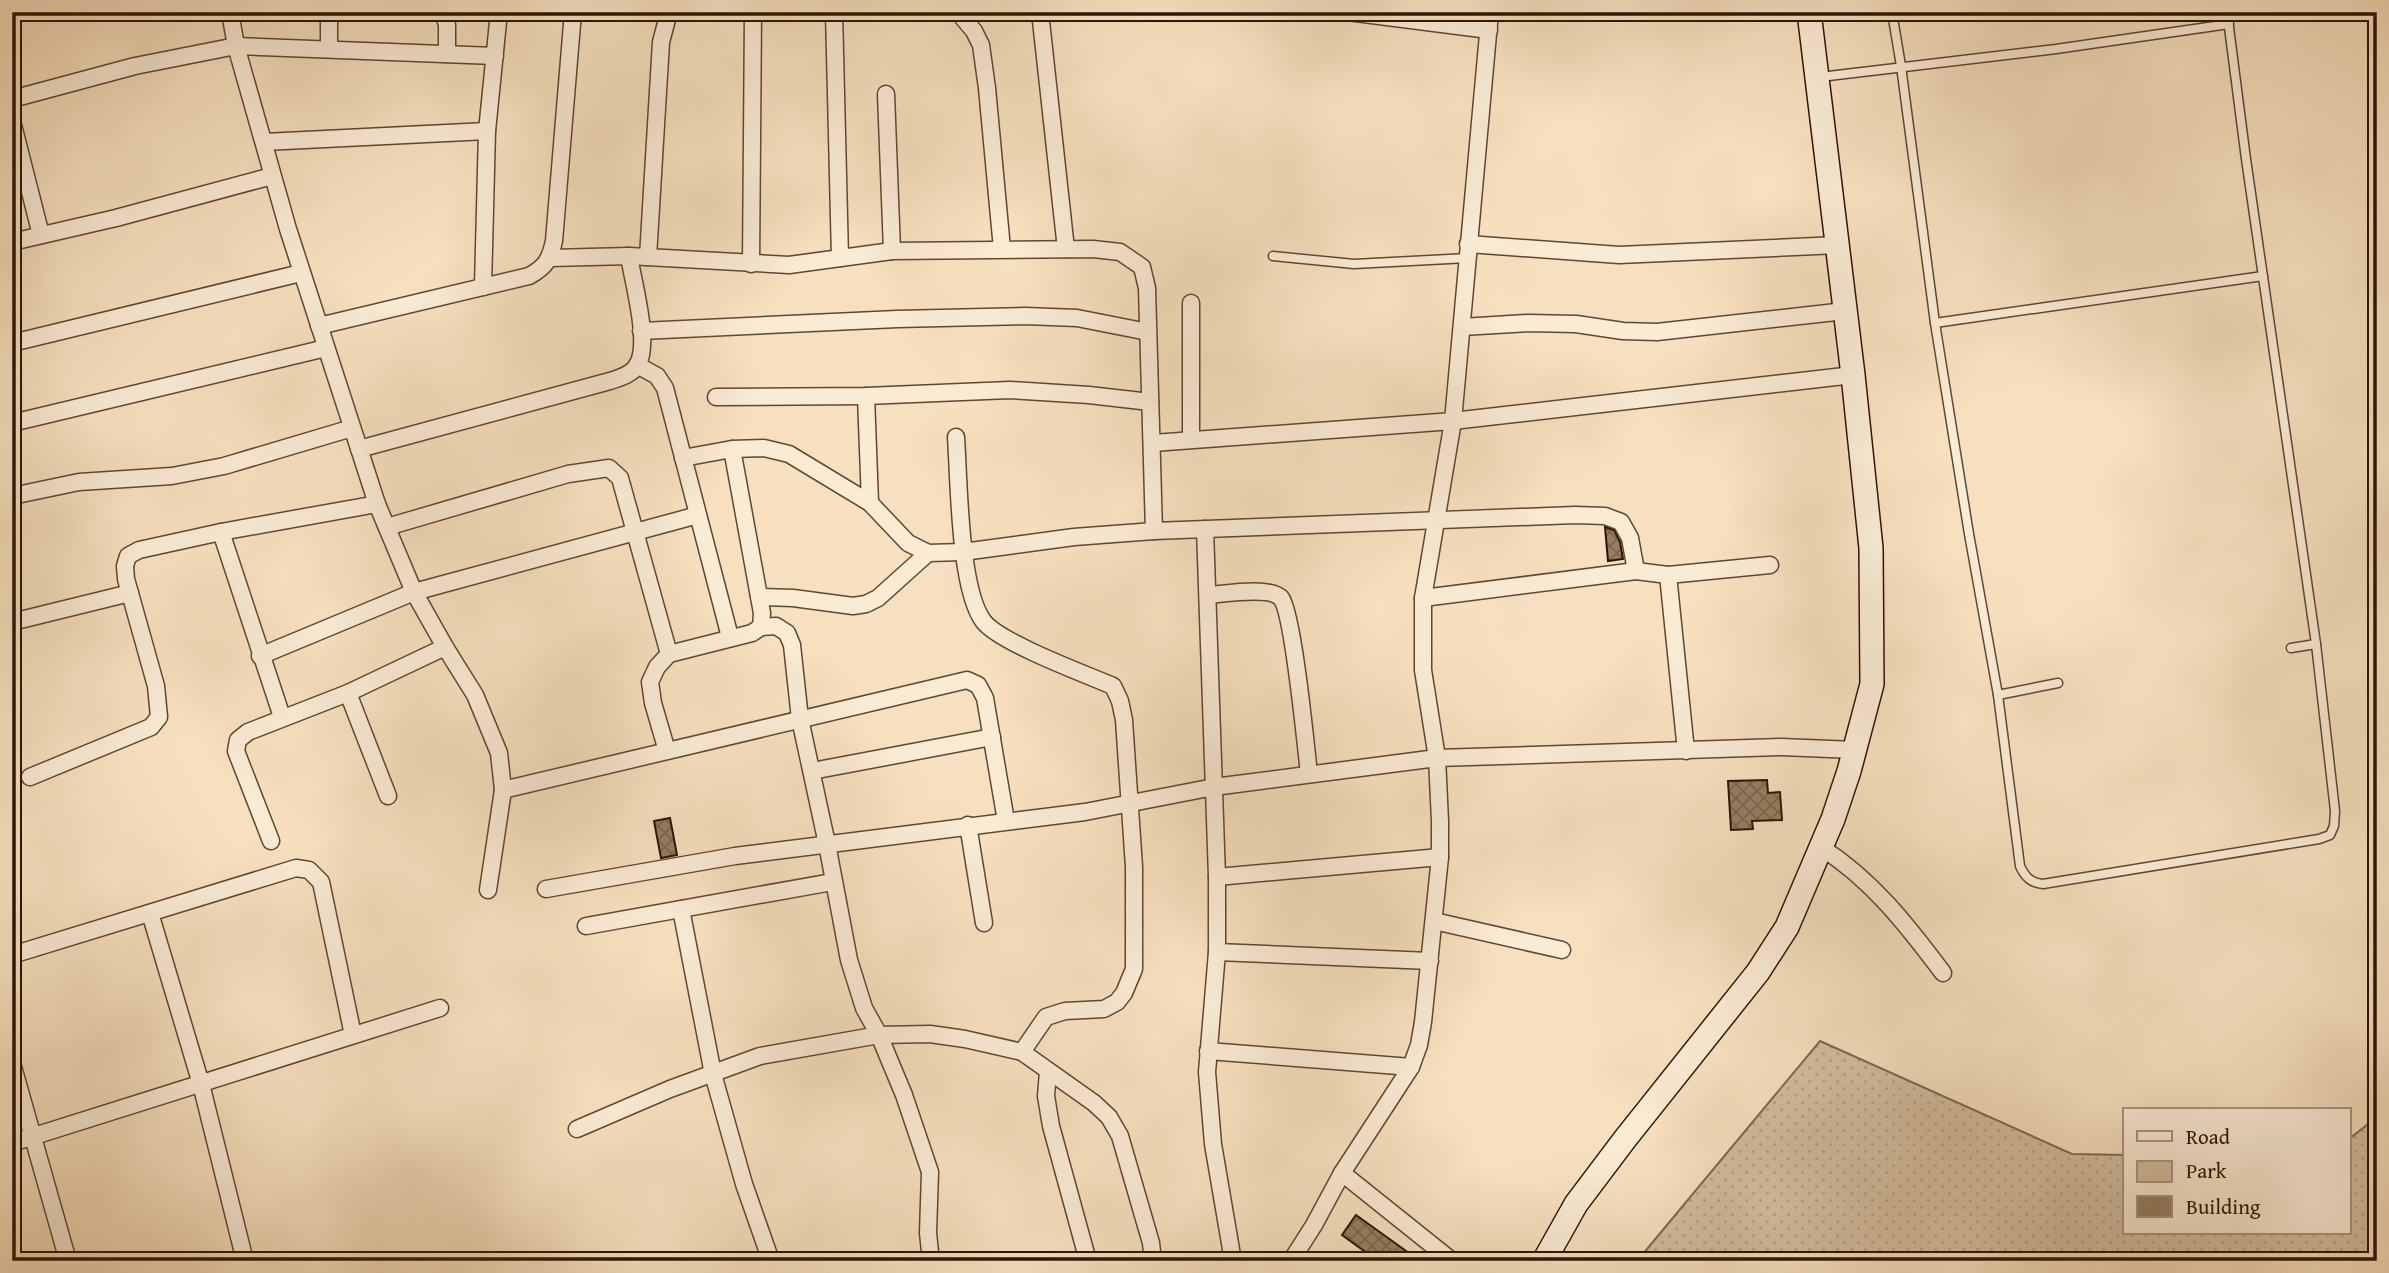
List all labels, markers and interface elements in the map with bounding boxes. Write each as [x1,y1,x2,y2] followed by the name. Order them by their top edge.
[2123,1108,2350,1234] legend
[2186,1121,2231,1152] text: Road
[2186,1155,2227,1186] text: Park
[2186,1191,2261,1222] text: Building

